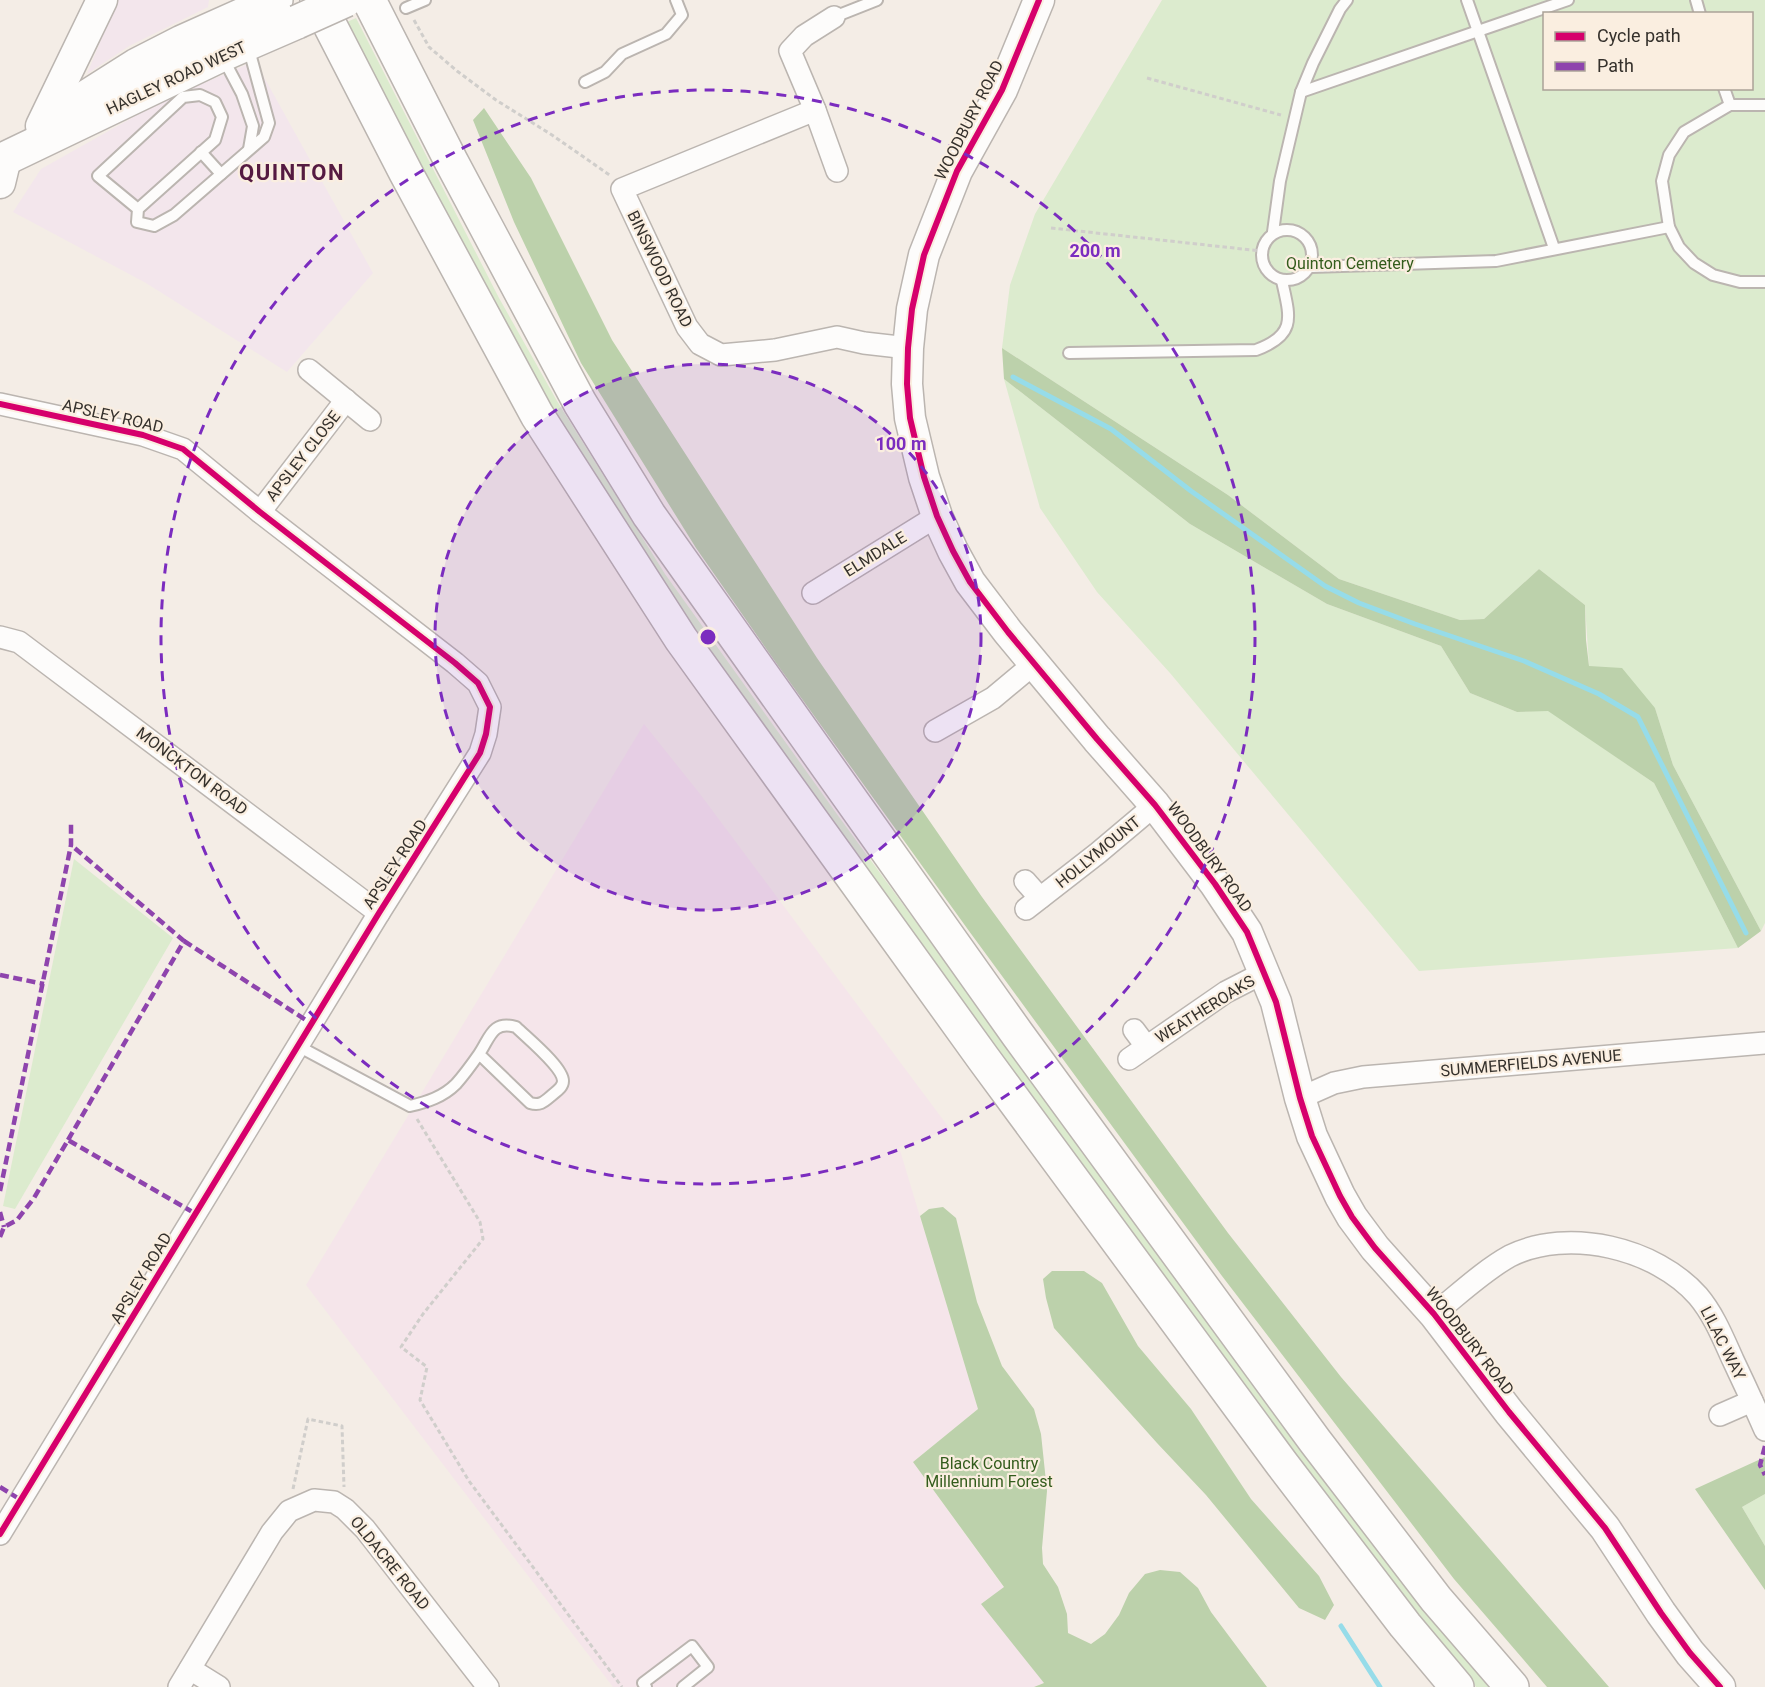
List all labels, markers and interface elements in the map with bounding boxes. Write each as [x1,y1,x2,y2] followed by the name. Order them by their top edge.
[1543,12,1753,90] legend
[1597,25,1681,46] text: Cycle path
[103,37,249,119] street label: HAGLEY ROAD WEST
[1597,55,1634,76] text: Path
[931,57,1007,183] street label: WOODBURY ROAD
[239,160,345,185] district label: QUINTON
[624,208,696,330] street label: BINSWOOD ROAD
[1069,240,1121,261] text: 200 m
[1286,254,1414,273] park label: Quinton Cemetery
[61,395,165,437] street label: APSLEY ROAD
[262,407,344,505] street label: APSLEY CLOSE
[875,433,927,454] text: 100 m
[840,527,910,581] street label: ELMDALE
[698,627,718,647] centre of rings
[133,723,251,819] street label: MONCKTON ROAD
[1164,798,1256,916] street label: WOODBURY ROAD
[1052,812,1145,892] street label: HOLLYMOUNT
[359,816,431,912] street label: APSLEY ROAD
[1152,971,1258,1047] street label: WEATHEROAKS
[1440,1046,1622,1080] street label: SUMMERFIELDS AVENUE
[106,1229,176,1327] street label: APSLEY ROAD
[1422,1283,1518,1399] street label: WOODBURY ROAD
[1696,1303,1750,1383] street label: LILAC WAY
[925,1454,1053,1491] park label: Black Country Millennium Forest
[346,1512,434,1614] street label: OLDACRE ROAD

